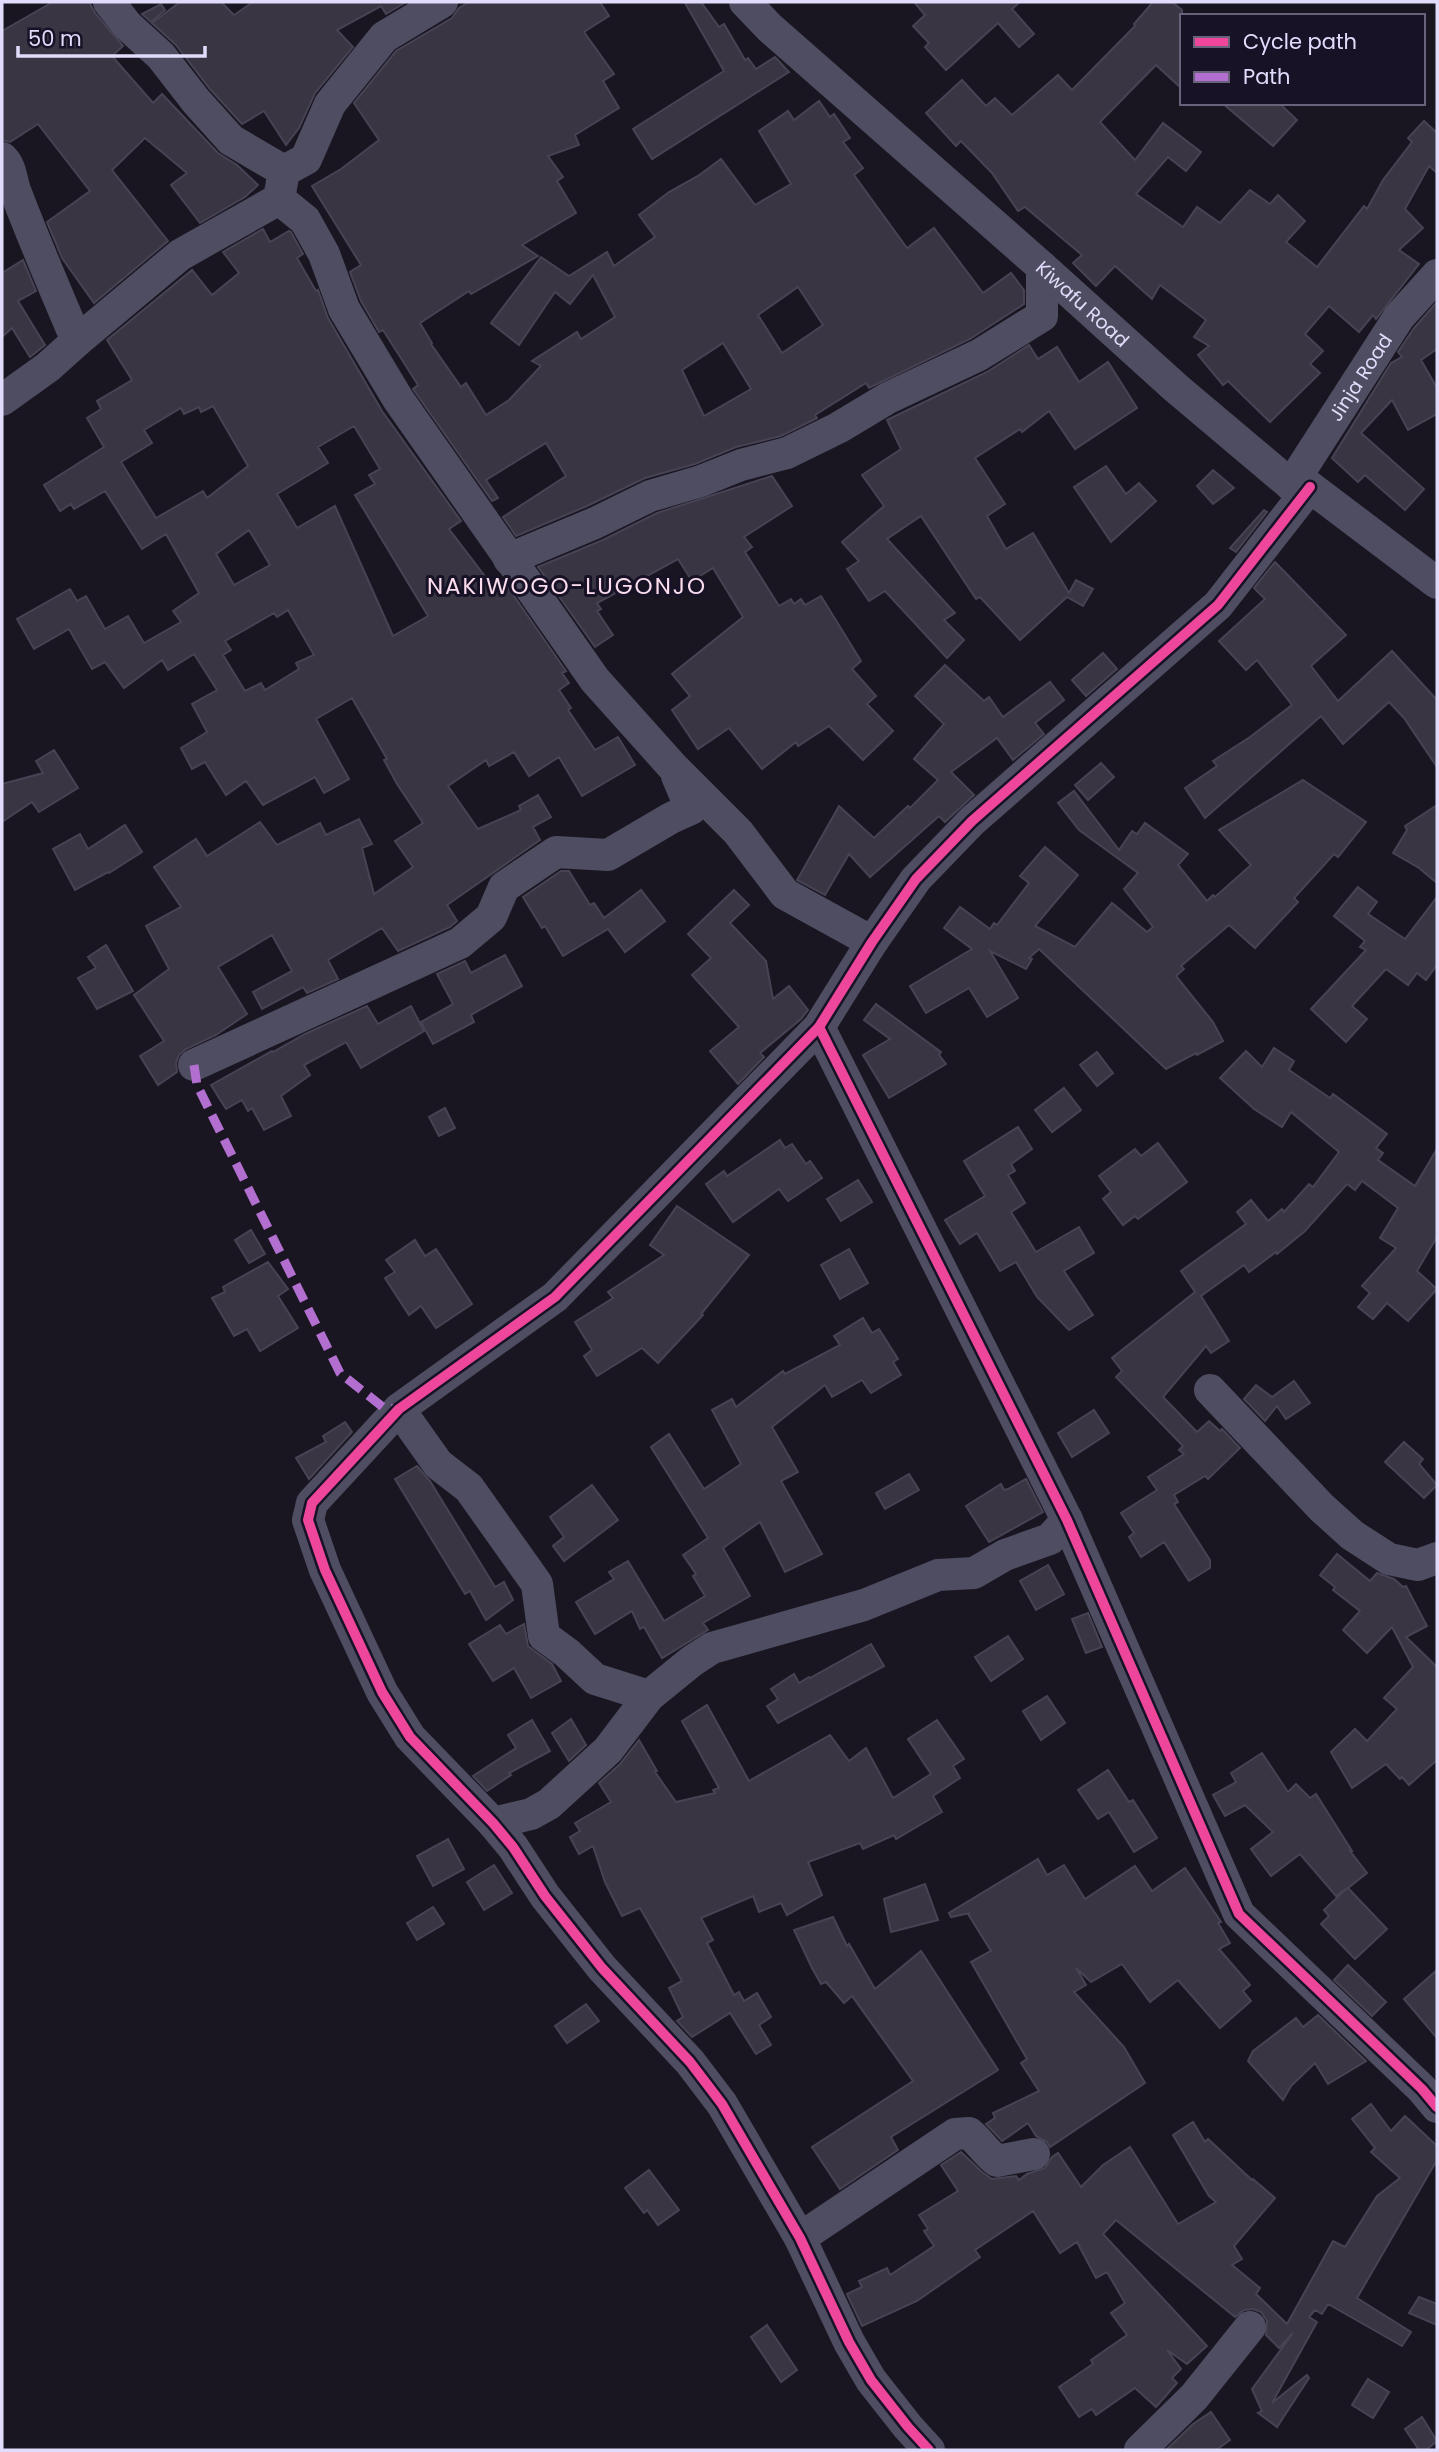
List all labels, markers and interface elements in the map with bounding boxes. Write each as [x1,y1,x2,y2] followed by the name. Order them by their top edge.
[18,14,205,58] scale bar
[1180,14,1425,105] legend
[28,24,82,53] text: 50 m
[1243,27,1357,56] text: Cycle path
[1243,62,1290,91] text: Path
[1030,255,1135,354] street label: Kiwafu Road
[1323,329,1399,427] street label: Jinja Road
[427,570,707,602] district label: NAKIWOGO-LUGONJO

